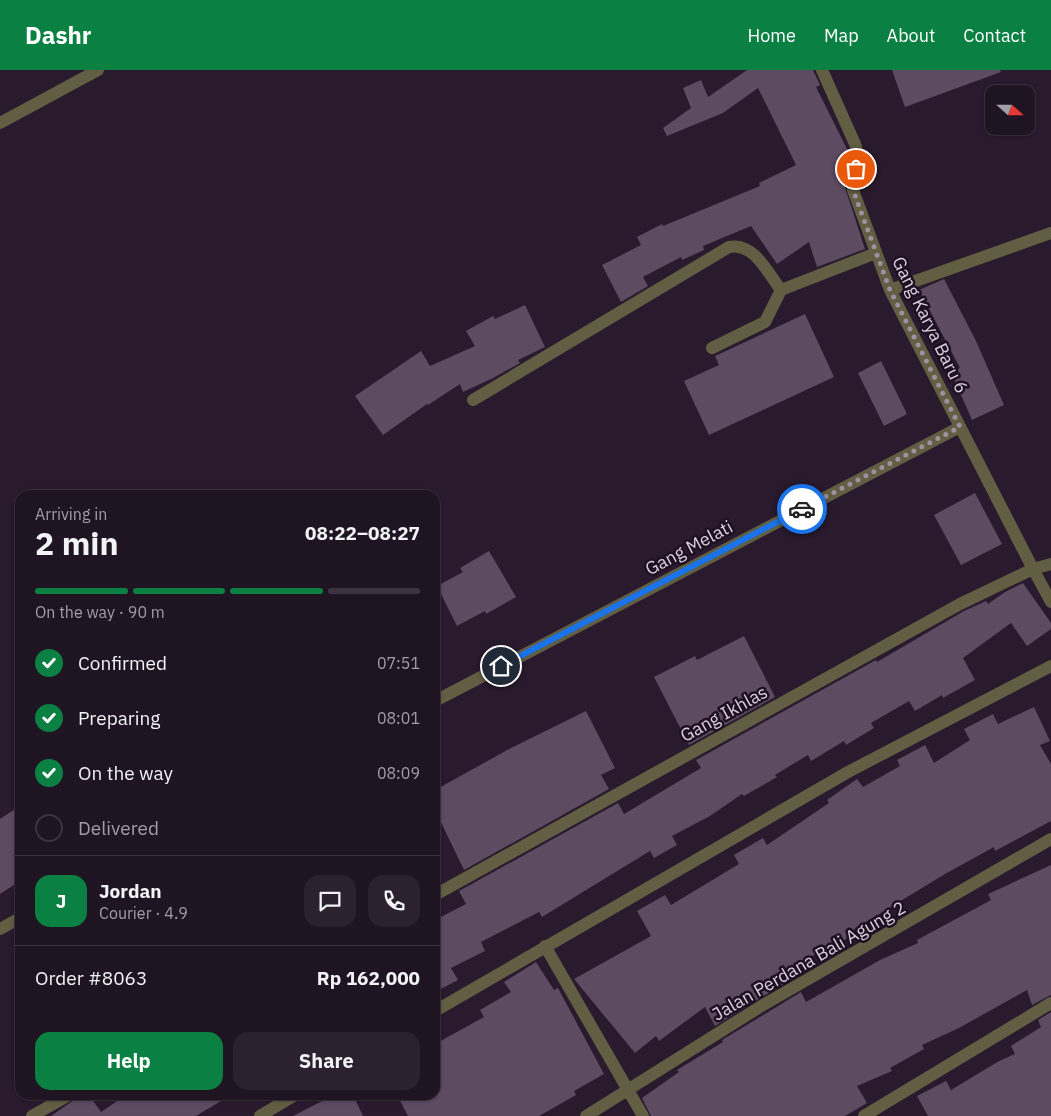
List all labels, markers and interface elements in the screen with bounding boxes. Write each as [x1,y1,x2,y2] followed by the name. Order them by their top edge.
[25,19,91,51] text: Dashr
[748,24,796,47] text: Home
[824,24,859,47] text: Map
[887,24,935,47] text: About
[963,24,1026,47] text: Contact
[985,85,1035,135] north arrow
[985,85,1035,135] map controls
[835,148,877,190] pin
[842,155,870,183] icon: bag
[887,253,974,397] street label: Gang Karya Baru 6
[777,484,827,534] courier
[788,495,816,523] icon: car
[35,504,107,524] text: Arriving in
[641,515,737,580] street label: Gang Melati
[305,521,420,545] text: 08:22–08:27
[35,522,119,564] text: 2 min
[35,602,165,622] text: On the way · 90 m
[480,645,522,687] pin
[35,649,63,677] icon: check
[78,651,167,675] text: Confirmed
[487,652,515,680] icon: home
[377,653,420,673] text: 07:51
[676,680,771,747] street label: Gang Ikhlas
[35,704,63,732] icon: check
[78,706,160,730] text: Preparing
[377,708,420,728] text: 08:01
[35,759,63,787] icon: check
[78,761,173,785] text: On the way
[377,763,420,783] text: 08:09
[78,816,159,840] text: Delivered
[304,875,356,927] button: chat
[368,875,420,927] button: phone
[99,879,162,903] text: Jordan
[56,889,66,913] text: J
[708,896,910,1025] street label: Jalan Perdana Bali Agung 2
[99,903,188,923] text: Courier · 4.9
[35,966,147,990] text: Order #8063
[317,966,420,990] text: Rp 162,000
[35,1032,223,1090] button: Help
[233,1032,420,1090] button: Share

